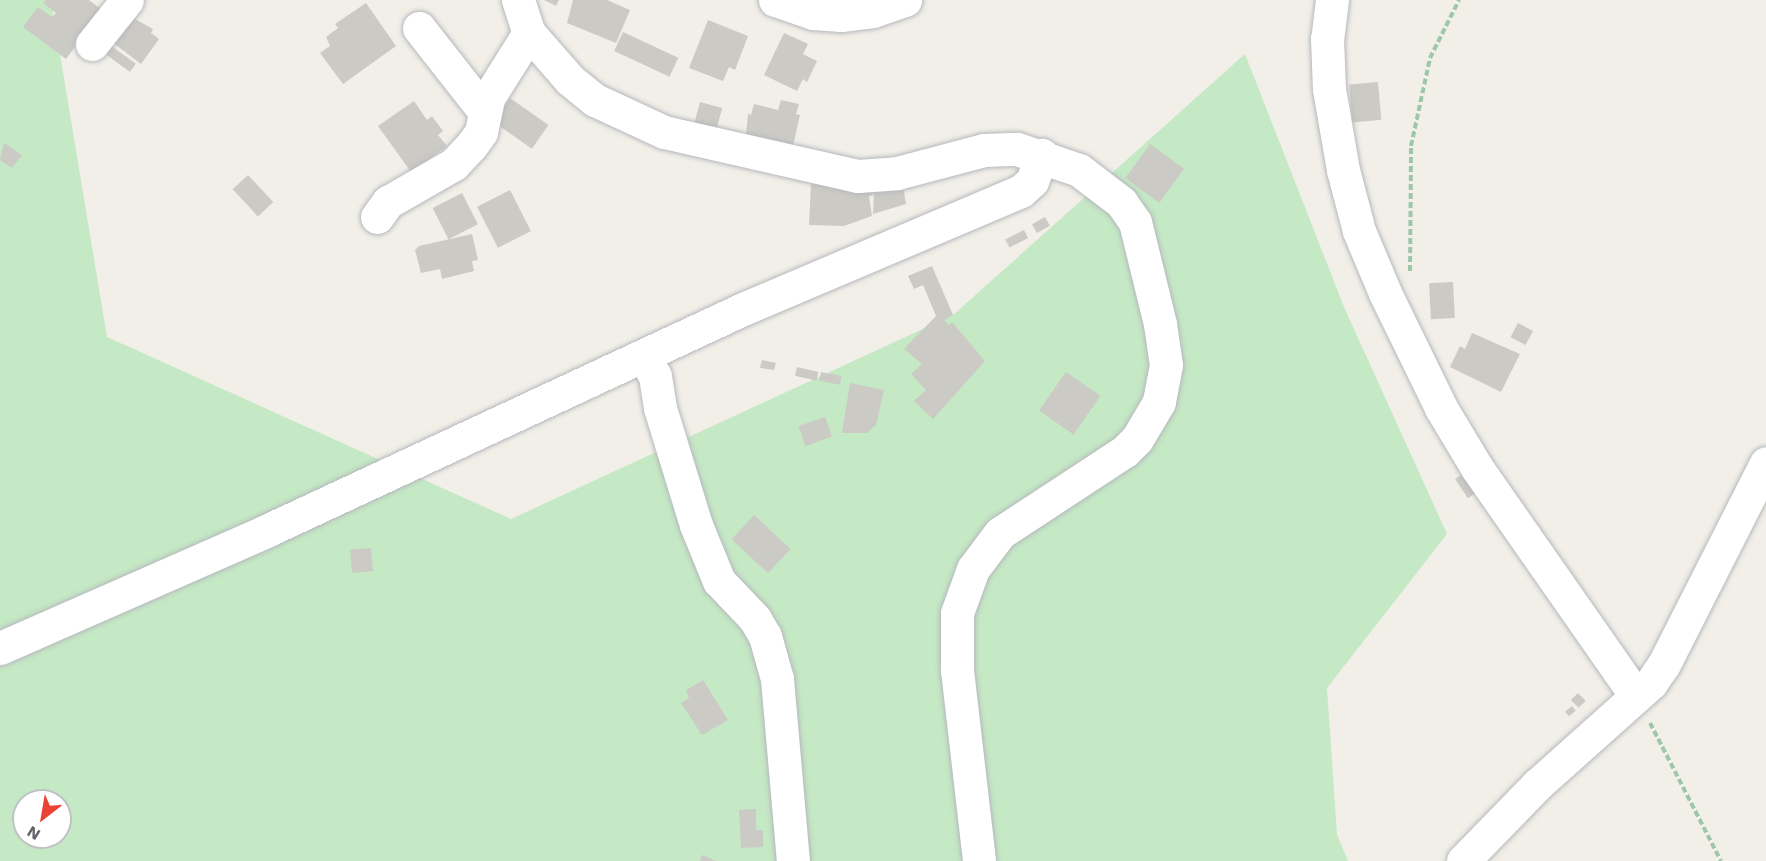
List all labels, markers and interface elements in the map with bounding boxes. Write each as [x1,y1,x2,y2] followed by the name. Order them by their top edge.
[12,789,72,849] north arrow
[24,822,43,844] text: N

